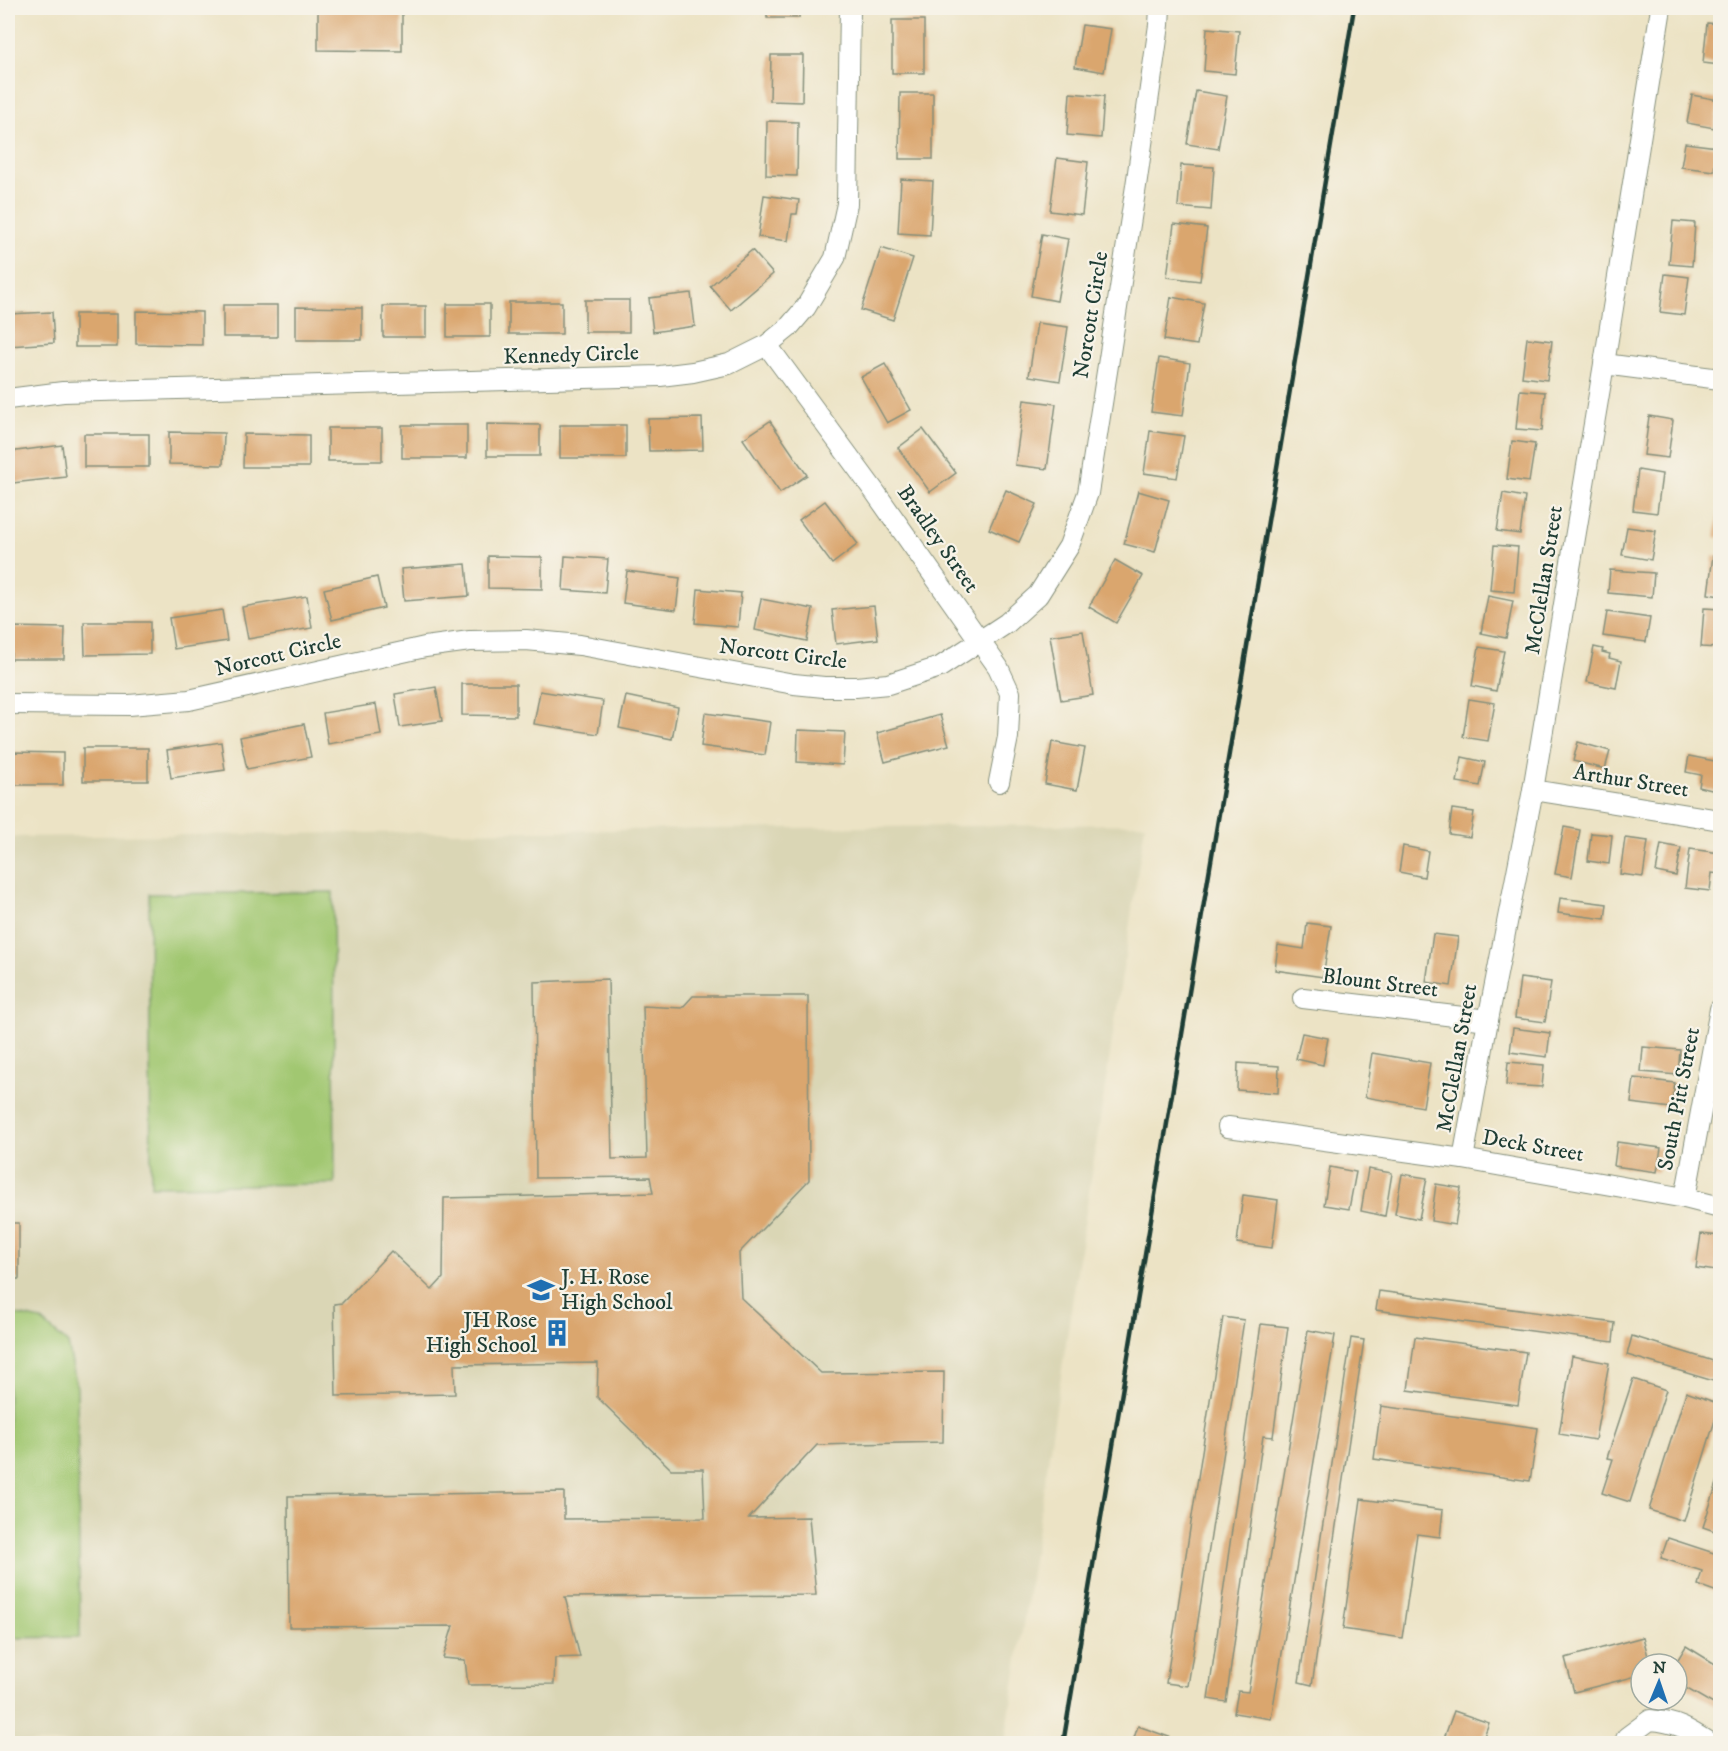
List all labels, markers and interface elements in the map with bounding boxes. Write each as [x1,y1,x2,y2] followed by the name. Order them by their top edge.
[1068,249,1114,381] street label: Norcott Circle
[503,339,639,371] street label: Kennedy Circle
[891,480,985,598] street label: Bradley Street
[1519,504,1569,656] street label: McClellan Street
[212,627,344,683] street label: Norcott Circle
[717,633,849,675] street label: Norcott Circle
[1571,759,1691,803] street label: Arthur Street
[1320,962,1440,1004] street label: Blount Street
[1431,982,1483,1134] street label: McClellan Street
[1652,1025,1706,1173] street label: South Pitt Street
[1480,1124,1586,1168] street label: Deck Street
[559,1264,673,1316] place label: J. H. Rose High School
[526,1275,556,1305] school or university icon: J. H. Rose High School
[425,1307,537,1359] place label: JH Rose High School
[542,1318,572,1348] building icon: JH Rose High School
[1629,1652,1689,1712] north arrow
[1653,1658,1666,1678] text: N

